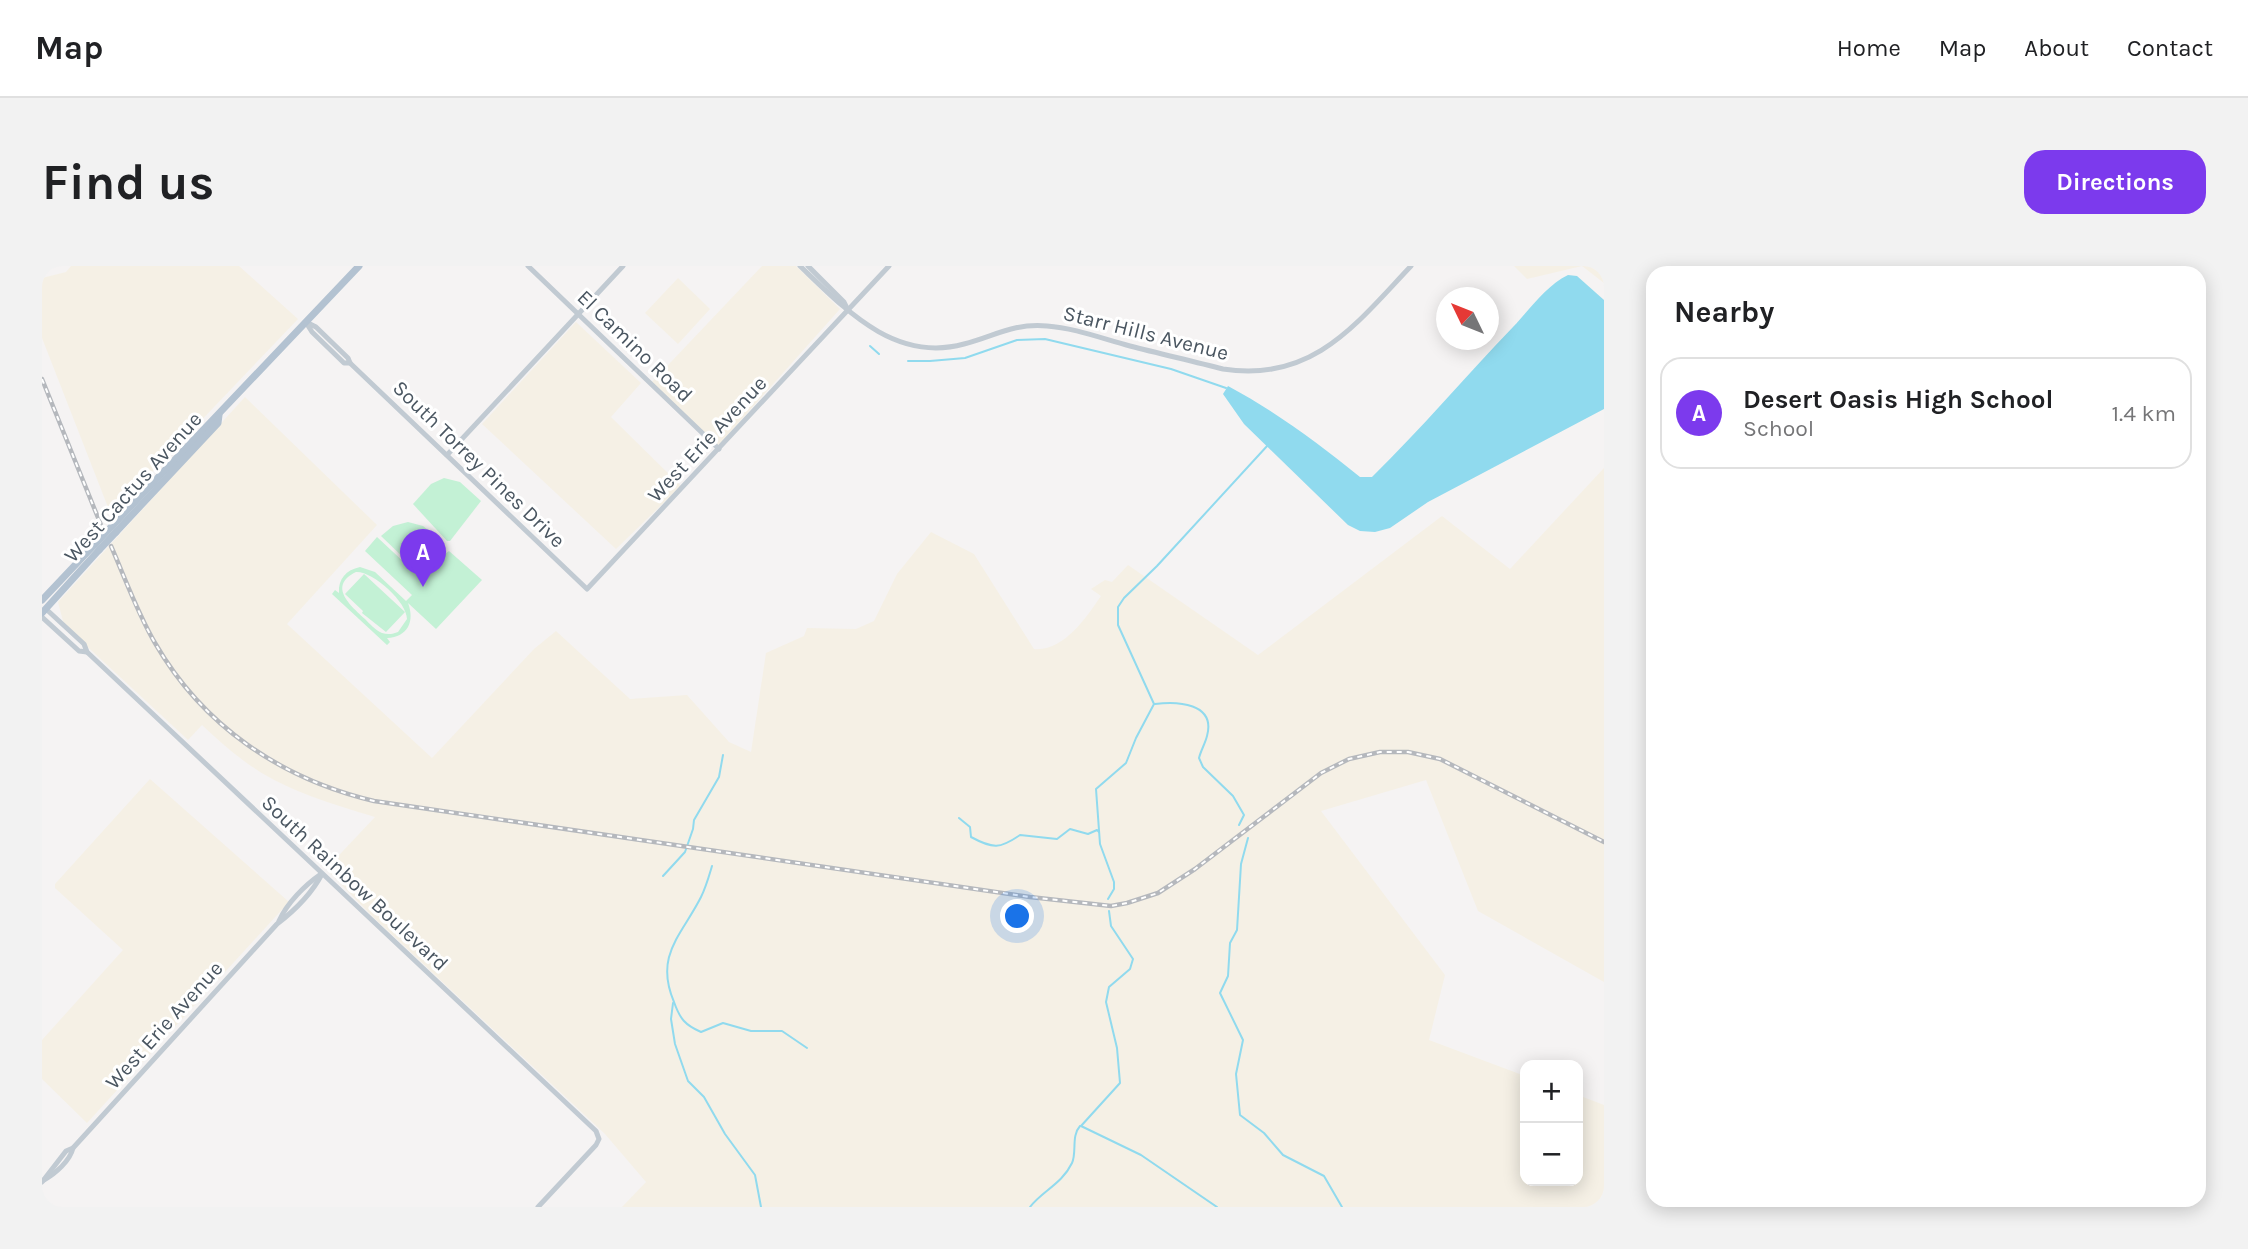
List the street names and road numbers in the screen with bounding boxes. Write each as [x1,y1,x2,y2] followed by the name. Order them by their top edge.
[573,285,697,407] street label: El Camino Road
[1061,301,1231,365] street label: Starr Hills Avenue
[643,371,771,507] street label: West Erie Avenue
[388,376,570,552] street label: South Torrey Pines Drive
[59,407,207,567] street label: West Cactus Avenue
[257,790,453,976] street label: South Rainbow Boulevard
[100,956,228,1094] street label: West Erie Avenue

